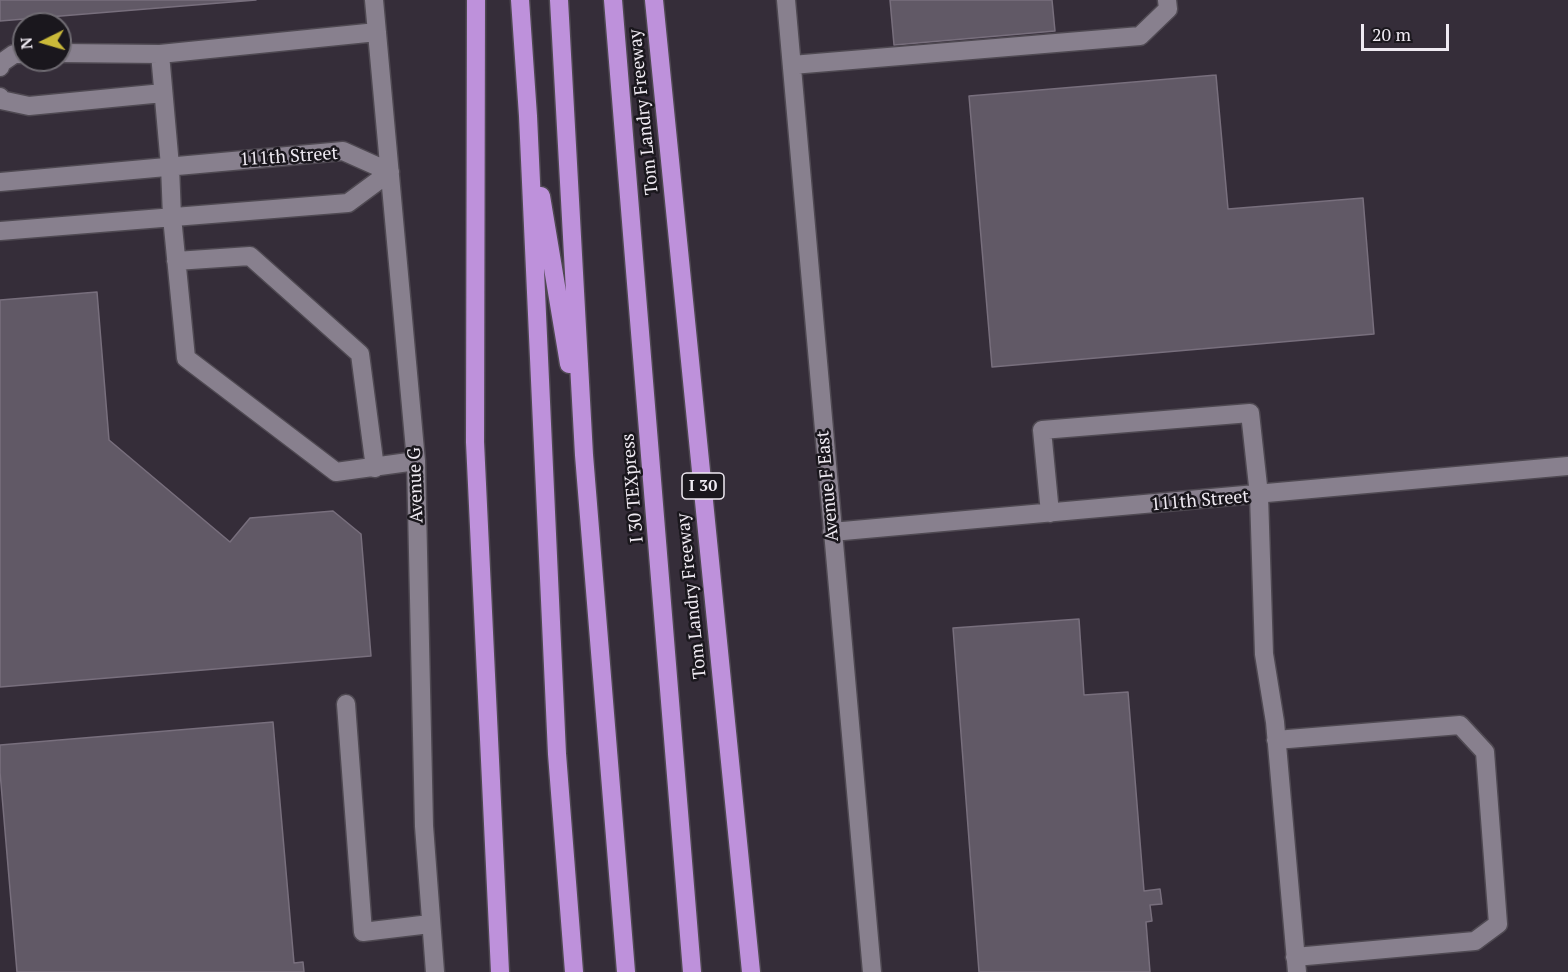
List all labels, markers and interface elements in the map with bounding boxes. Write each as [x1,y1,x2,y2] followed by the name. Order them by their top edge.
[12,12,72,72] north arrow
[1364,12,1452,50] scale bar
[1372,22,1411,46] text: 20 m
[625,28,663,196] street label: Tom Landry Freeway
[15,36,38,50] text: N
[239,143,339,171] street label: 111th Street
[812,430,844,542] street label: Avenue F East
[617,432,649,544] street label: I 30 TEXpress
[404,447,428,523] street label: Avenue G
[682,473,724,499] road number: I 30
[1150,486,1250,516] street label: 111th Street
[673,512,711,680] street label: Tom Landry Freeway

